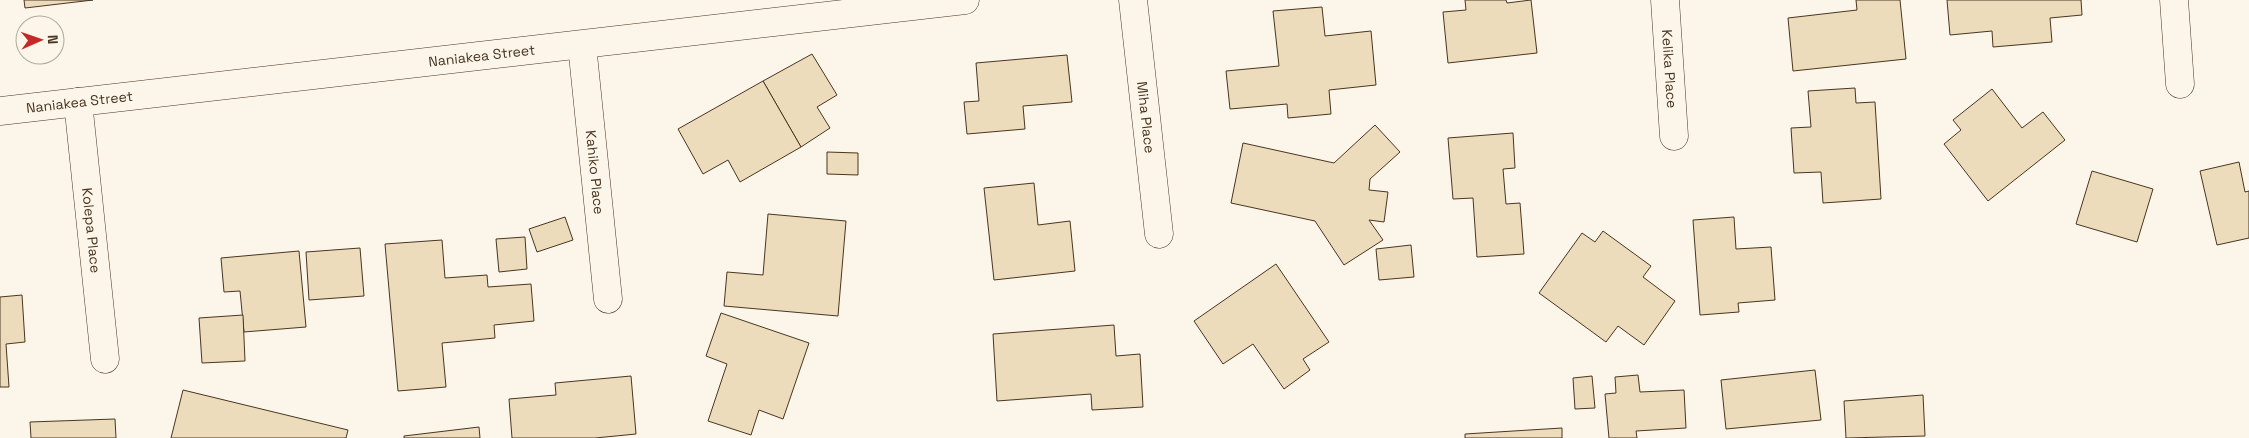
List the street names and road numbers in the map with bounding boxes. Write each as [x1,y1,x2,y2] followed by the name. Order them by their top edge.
[1658,29,1681,109] street label: Kelika Place
[427,40,536,71] street label: Naniakea Street
[1133,80,1159,154] street label: Miha Place
[25,87,134,117] street label: Naniakea Street
[582,129,608,215] street label: Kahiko Place
[78,187,105,274] street label: Kolepa Place

